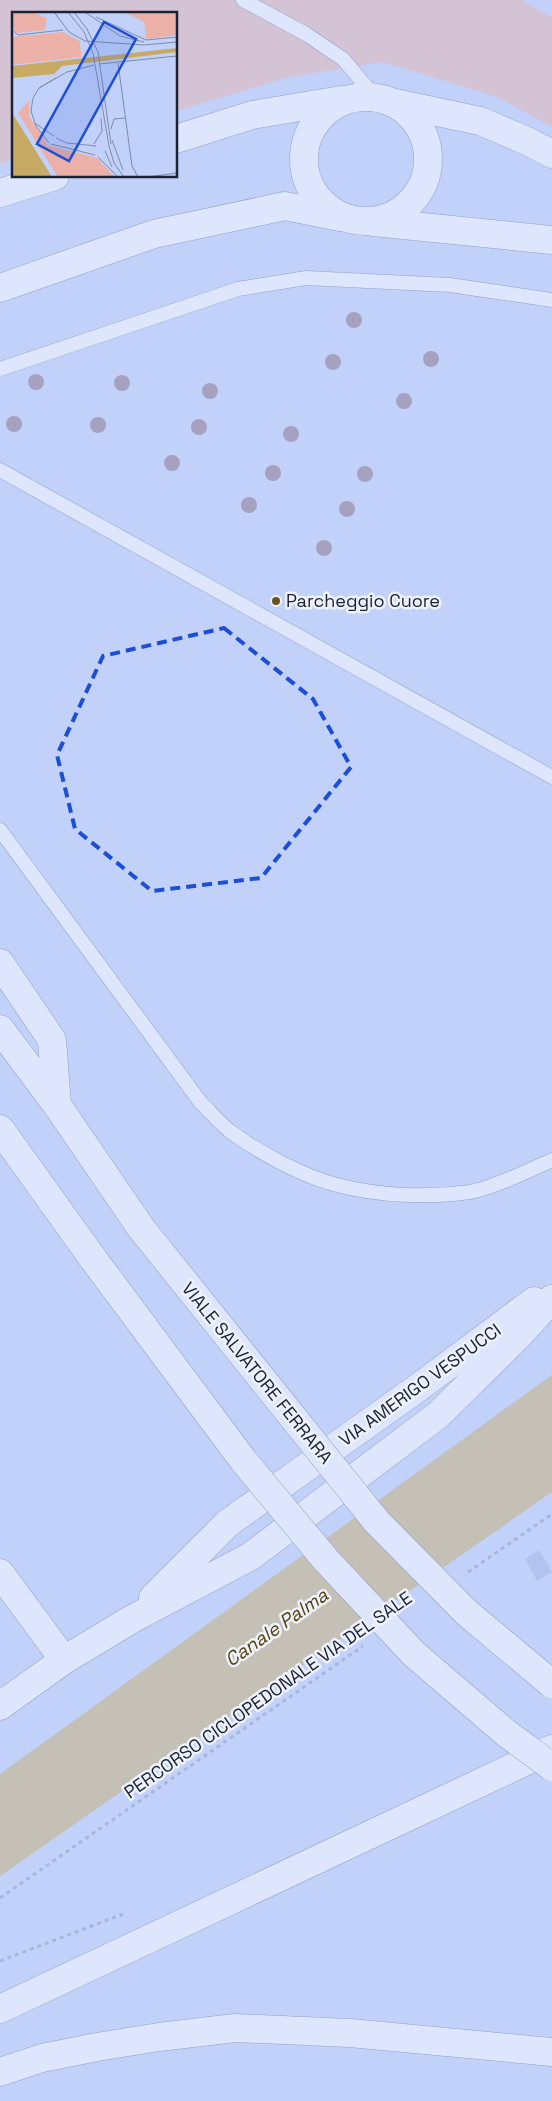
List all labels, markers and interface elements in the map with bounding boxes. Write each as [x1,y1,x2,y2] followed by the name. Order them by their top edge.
[12,12,178,178] inset map
[286,589,440,612] place label: Parcheggio Cuore
[270,595,282,607] marker: Parcheggio Cuore
[177,1277,338,1468] street label: VIALE SALVATORE FERRARA
[334,1318,505,1451] street label: VIA AMERIGO VESPUCCI
[220,1583,333,1672] water label: Canale Palma
[119,1586,416,1803] street label: PERCORSO CICLOPEDONALE VIA DEL SALE

